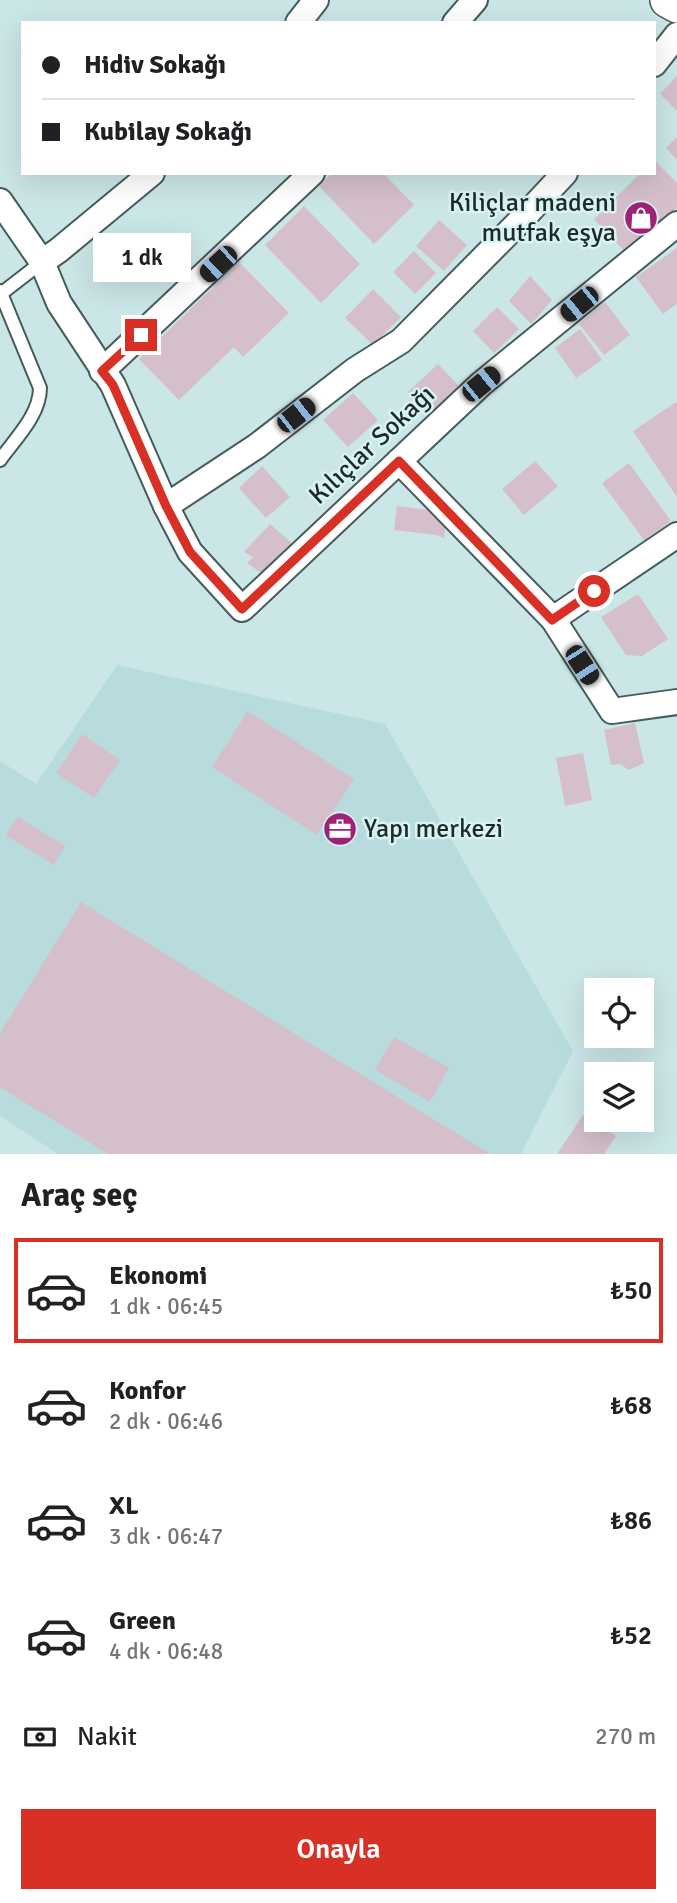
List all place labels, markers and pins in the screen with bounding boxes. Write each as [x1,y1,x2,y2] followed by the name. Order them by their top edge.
[449,187,616,249] place label: Kiliçlar madeni mutfak eşya
[622,199,660,237] shop icon: Kiliçlar madeni mutfak eşya
[321,810,359,848] office icon: Yapı merkezi
[364,813,503,845] place label: Yapı merkezi

